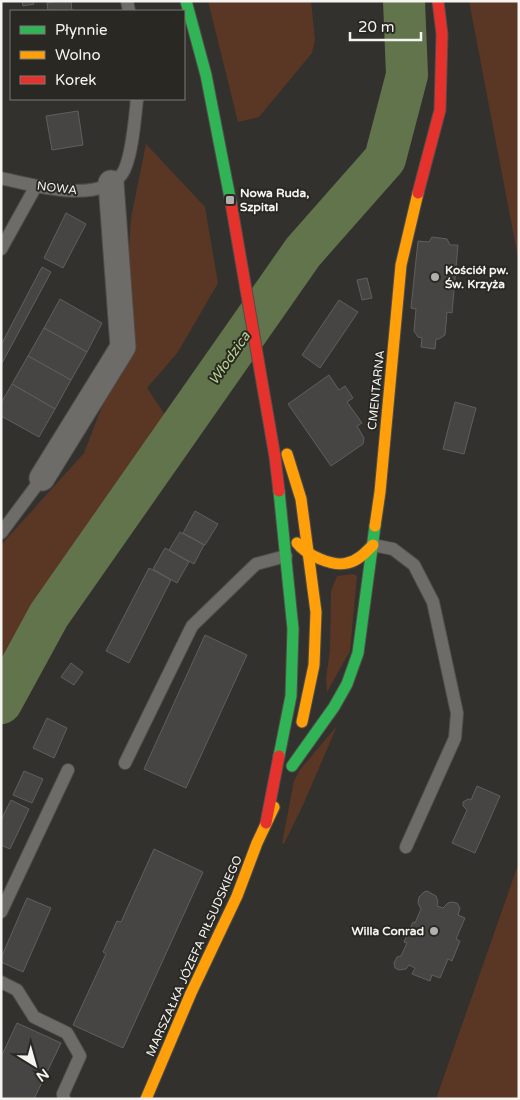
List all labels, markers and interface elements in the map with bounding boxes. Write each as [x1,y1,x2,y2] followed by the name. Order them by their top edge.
[10,10,185,100] legend
[350,10,421,42] scale bar
[358,18,395,36] text: 20 m
[55,21,108,39] text: Płynnie
[55,46,101,64] text: Wolno
[55,71,96,89] text: Korek
[36,179,78,197] street label: NOWA
[240,186,309,215] place label: Nowa Ruda, Szpital
[224,194,236,206] marker: Nowa Ruda, Szpital
[445,263,509,292] place label: Kościół pw. Św. Krzyża
[429,271,441,283] marker: Kościół pw. Św. Krzyża
[205,328,254,388] water label: Włodzica
[365,350,387,430] street label: CMENTARNA
[143,853,245,1059] street label: MARSZAŁKA JÓZEFA PIŁSUDSKIEGO
[351,924,424,938] place label: Willa Conrad
[428,925,440,937] marker: Willa Conrad
[10,1040,60,1090] north arrow
[33,1065,52,1085] text: N

